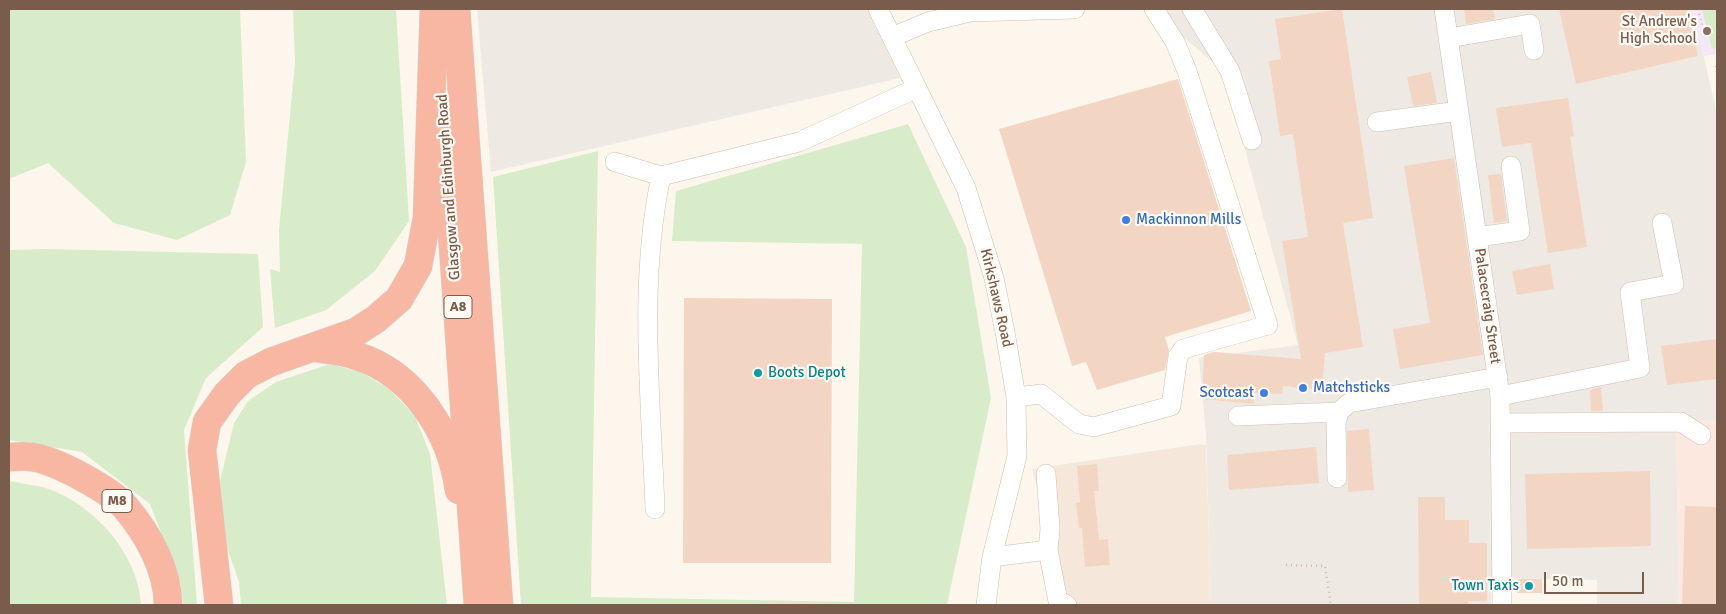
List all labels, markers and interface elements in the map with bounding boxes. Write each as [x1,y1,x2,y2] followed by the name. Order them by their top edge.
[1620,13,1697,48] place label: St Andrew's High School
[1701,25,1713,37] marker: St Andrew's High School
[434,93,464,281] street label: Glasgow and Edinburgh Road
[1136,211,1241,229] place label: Mackinnon Mills
[1120,214,1132,226] marker: Mackinnon Mills
[976,247,1016,349] street label: Kirkshaws Road
[1470,247,1504,365] street label: Palacecraig Street
[444,296,472,318] road number: A8
[768,364,846,382] place label: Boots Depot
[752,367,764,379] marker: Boots Depot
[1313,379,1390,397] place label: Matchsticks
[1297,382,1309,394] marker: Matchsticks
[1199,384,1254,402] place label: Scotcast
[1258,387,1270,399] marker: Scotcast
[102,490,132,512] road number: M8
[1546,562,1646,594] scale bar
[1552,572,1583,590] text: 50 m
[1451,577,1519,595] place label: Town Taxis
[1523,580,1535,592] marker: Town Taxis

